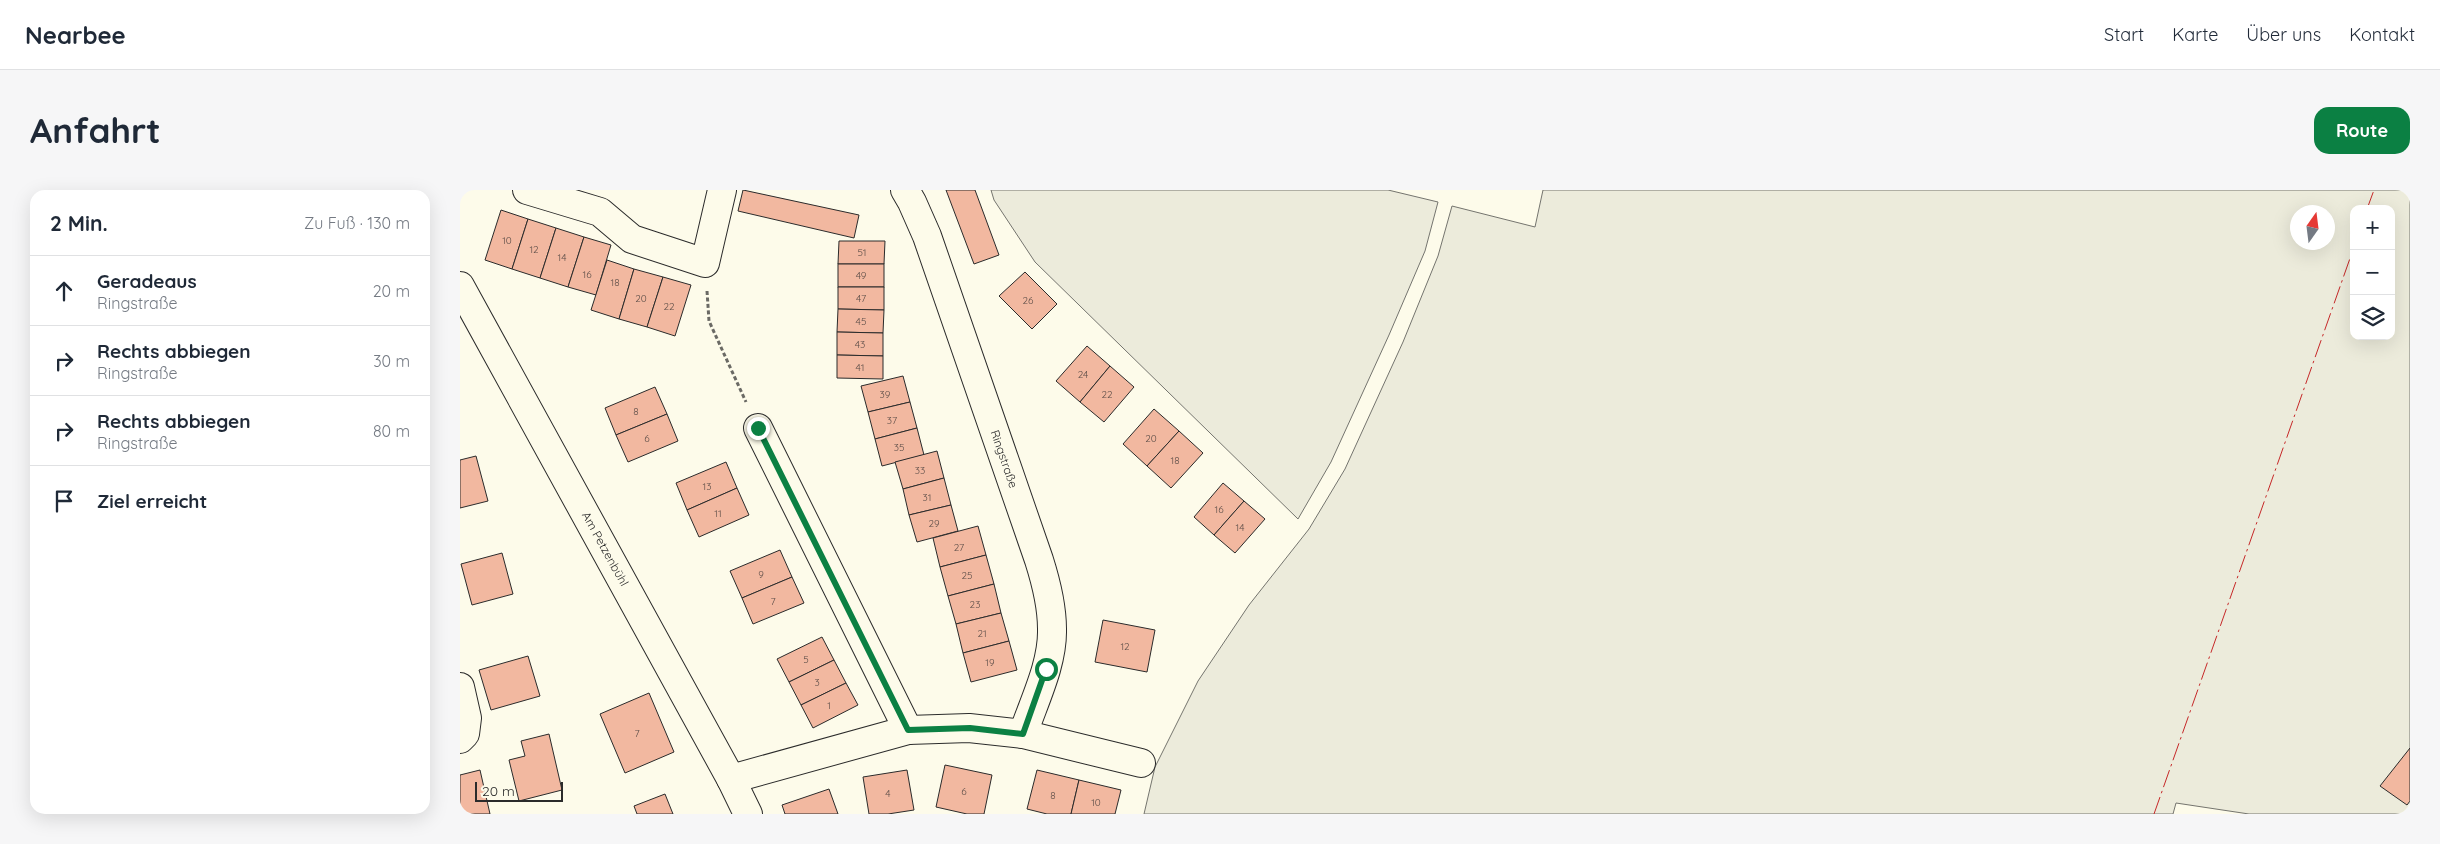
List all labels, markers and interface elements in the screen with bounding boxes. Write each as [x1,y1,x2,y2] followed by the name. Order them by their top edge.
[25,20,126,50] text: Nearbee
[2104,23,2144,46] text: Start
[2172,23,2218,46] text: Karte
[2246,23,2321,46] text: Über uns
[2349,23,2415,46] text: Kontakt
[2314,107,2410,154] button: Route
[30,108,161,152] text: Anfahrt
[2290,205,2335,250] north arrow
[2350,205,2395,340] map controls
[2350,205,2395,250] button: +
[50,210,108,236] text: 2 Min.
[304,213,410,233] text: Zu Fuß · 130 m
[502,234,512,247] house number: 10
[529,243,539,256] house number: 12
[857,246,867,259] house number: 51
[2350,250,2395,295] button: −
[558,251,566,264] house number: 14
[582,268,592,281] house number: 16
[97,269,197,293] text: Geradeaus
[856,269,867,282] house number: 49
[610,276,620,289] house number: 18
[50,277,78,305] icon: ahead
[373,281,410,301] text: 20 m
[635,292,647,305] house number: 20
[856,292,866,305] house number: 47
[97,293,178,313] text: Ringstraße
[1023,294,1034,307] house number: 26
[2350,295,2395,340] button: layers
[663,300,675,313] house number: 22
[856,315,866,328] house number: 45
[855,338,865,351] house number: 43
[97,339,250,363] text: Rechts abbiegen
[50,347,78,375] icon: right
[373,351,410,371] text: 30 m
[856,361,864,374] house number: 41
[97,363,178,383] text: Ringstraße
[1078,368,1088,381] house number: 24
[880,388,891,401] house number: 39
[1101,388,1113,401] house number: 22
[633,405,639,418] house number: 8
[97,409,250,433] text: Rechts abbiegen
[887,414,897,427] house number: 37
[50,417,78,445] icon: right
[747,417,770,440] route end
[373,421,410,441] text: 80 m
[988,428,1021,490] street label: Ringstraße
[644,432,650,445] house number: 6
[1145,432,1157,445] house number: 20
[97,433,178,453] text: Ringstraße
[894,441,904,454] house number: 35
[1170,454,1180,467] house number: 18
[915,464,925,477] house number: 33
[703,480,711,493] house number: 13
[50,487,78,515] icon: arrive
[97,489,207,513] text: Ziel erreicht
[923,491,931,504] house number: 31
[1214,503,1224,516] house number: 16
[714,507,722,520] house number: 11
[579,509,632,589] street label: Am Petzenbühl
[928,517,940,530] house number: 29
[1236,521,1244,534] house number: 14
[954,541,964,554] house number: 27
[758,568,764,581] house number: 9
[962,569,973,582] house number: 25
[770,595,776,608] house number: 7
[970,598,980,611] house number: 23
[977,627,987,640] house number: 21
[1120,640,1130,653] house number: 12
[803,653,809,666] house number: 5
[985,656,995,669] house number: 19
[1035,658,1058,681] route start
[814,676,820,689] house number: 3
[827,699,831,712] house number: 1
[634,727,640,740] house number: 7
[475,779,562,802] scale bar
[482,782,515,800] text: 20 m
[961,785,967,798] house number: 6
[885,787,891,800] house number: 4
[1050,789,1056,802] house number: 8
[1091,796,1101,809] house number: 10

